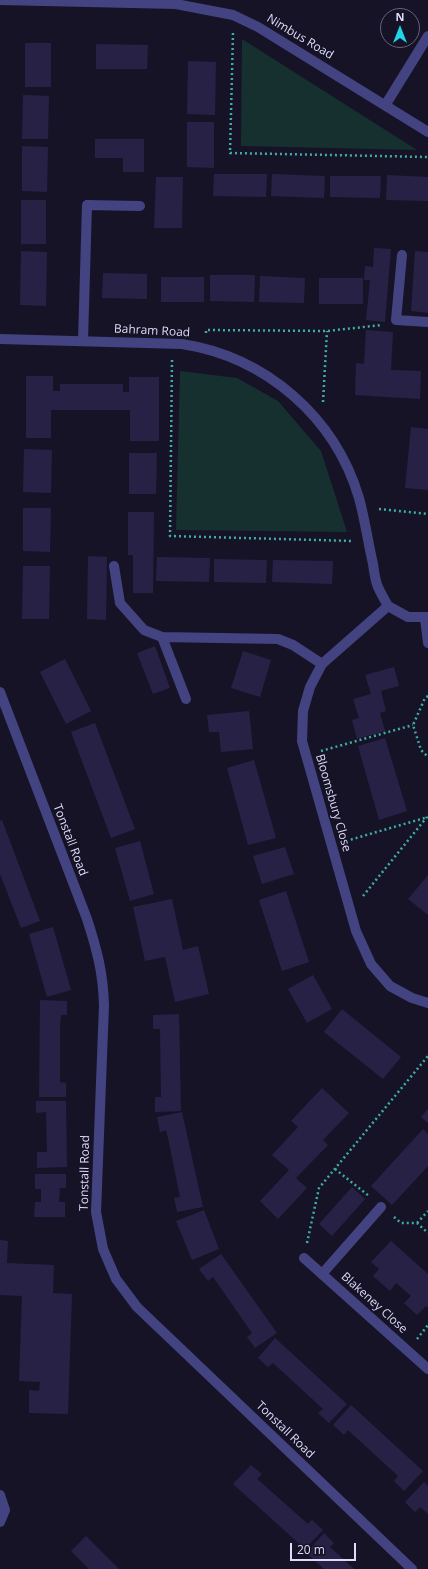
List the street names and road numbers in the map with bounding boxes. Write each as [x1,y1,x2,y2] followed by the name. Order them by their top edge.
[264,11,336,63] street label: Nimbus Road
[114,322,190,340] street label: Bahram Road
[312,752,354,854] street label: Bloomsbury Close
[50,802,90,878] street label: Tonstall Road
[77,1135,93,1211] street label: Tonstall Road
[338,1270,410,1336] street label: Blakeney Close
[253,1399,317,1461] street label: Tonstall Road

